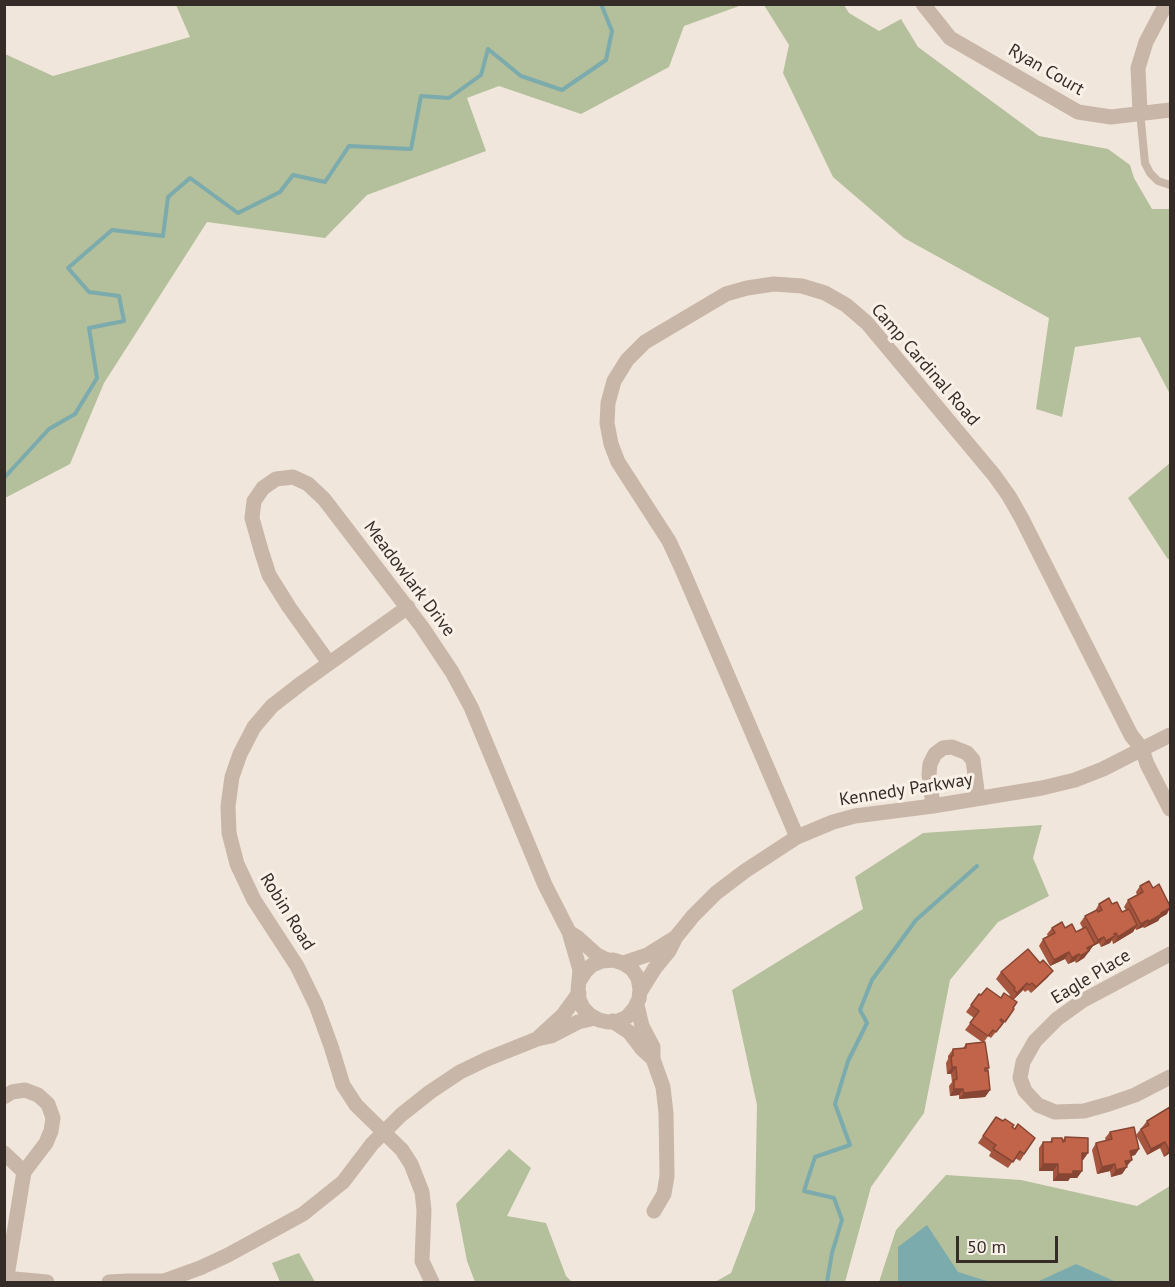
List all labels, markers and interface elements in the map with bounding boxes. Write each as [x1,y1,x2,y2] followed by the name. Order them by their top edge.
[1004,40,1088,100] street label: Ryan Court
[866,300,984,430] street label: Camp Cardinal Road
[359,517,459,641] street label: Meadowlark Drive
[838,769,974,811] street label: Kennedy Parkway
[255,869,319,955] street label: Robin Road
[1047,945,1135,1009] street label: Eagle Place
[959,1224,1061,1262] scale bar
[967,1235,1006,1258] text: 50 m

